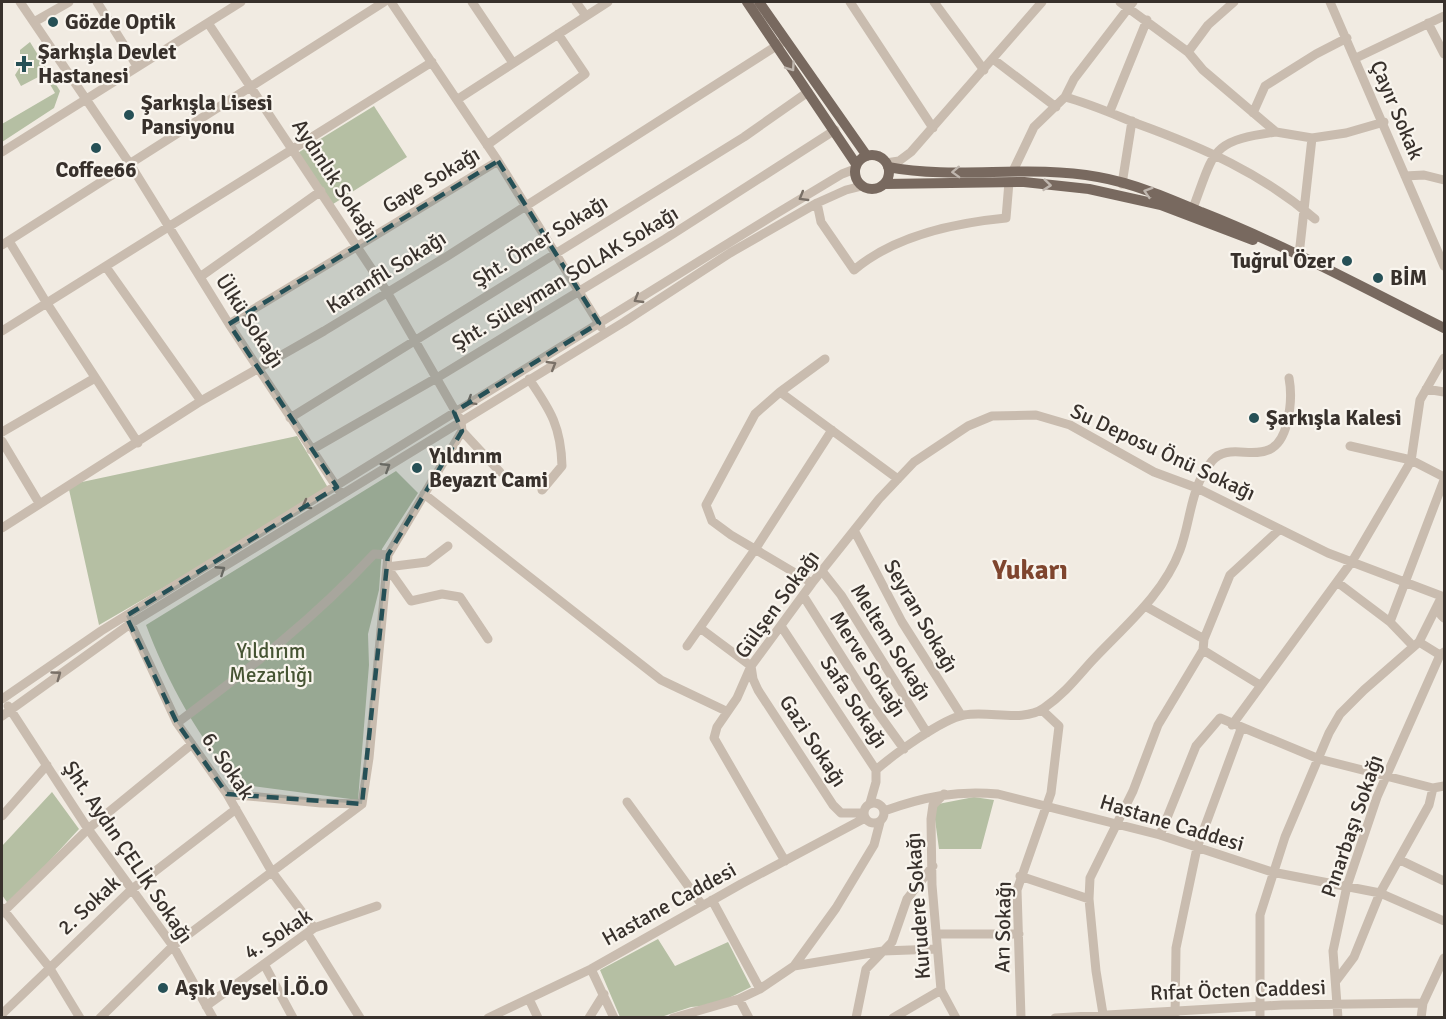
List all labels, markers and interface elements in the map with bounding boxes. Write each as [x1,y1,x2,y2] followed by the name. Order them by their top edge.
[65,9,176,35] place label: Gözde Optik
[46,15,60,29] marker: Gözde Optik
[38,39,176,89] place label: Şarkışla Devlet Hastanesi
[15,55,33,73] marker: Şarkışla Devlet Hastanesi
[1364,56,1430,164] street label: Çayır Sokak
[784,61,795,72] one-way arrow
[141,90,273,140] place label: Şarkışla Lisesi Pansiyonu
[122,108,136,122] marker: Şarkışla Lisesi Pansiyonu
[287,114,383,244] street label: Aydınlık Sokağı
[89,141,103,155] marker: Coffee66
[378,141,484,219] street label: Gaye Sokağı
[55,157,137,183] place label: Coffee66
[951,166,960,179] one-way arrow
[1042,178,1051,191] one-way arrow
[1143,187,1154,199] one-way arrow
[468,189,612,293] street label: Şht. Ömer Sokağı
[799,189,809,201] one-way arrow
[447,200,683,356] street label: Şht. Süleyman SOLAK Sokağı
[321,225,451,319] street label: Karanfil Sokağı
[1231,248,1336,274] place label: Tuğrul Özer
[1340,254,1354,268] marker: Tuğrul Özer
[1390,265,1427,291] place label: BİM
[210,269,290,373] street label: Ülkü Sokağı
[1371,271,1385,285] marker: BİM
[634,292,644,304] one-way arrow
[546,360,556,372] one-way arrow
[467,394,477,406] one-way arrow
[1066,398,1260,506] street label: Su Deposu Önü Sokağı
[1266,405,1402,431] place label: Şarkışla Kalesi
[1247,411,1261,425] marker: Şarkışla Kalesi
[428,443,548,493] place label: Yıldırım Beyazıt Cami
[410,461,424,475] marker: Yıldırım Beyazıt Cami
[379,463,390,474] one-way arrow
[302,497,312,509] one-way arrow
[729,545,825,663] street label: Gülşen Sokağı
[991,554,1068,587] district label: Yukarı
[878,555,964,677] street label: Seyran Sokağı
[214,566,225,577] one-way arrow
[845,579,937,705] street label: Meltem Sokağı
[824,606,912,722] street label: Merve Sokağı
[229,638,313,688] park label: Yıldırım Mezarlığı
[814,651,894,753] street label: Safa Sokağı
[50,672,61,683] one-way arrow
[774,690,852,792] street label: Gazi Sokağı
[196,727,260,805] street label: 6. Sokak
[1315,751,1389,901] street label: Pınarbaşı Sokağı
[57,756,199,948] street label: Şht. Aydın ÇELİK Sokağı
[1097,789,1247,857] street label: Hastane Caddesi
[900,832,936,980] street label: Kurudere Sokağı
[597,856,741,952] street label: Hastane Caddesi
[52,869,126,940] street label: 2. Sokak
[989,881,1017,973] street label: Arı Sokağı
[239,902,317,966] street label: 4. Sokak
[1150,974,1326,1006] street label: Rıfat Öcten Caddesi
[175,975,328,1001] place label: Aşık Veysel İ.Ö.O
[156,981,170,995] marker: Aşık Veysel İ.Ö.O

